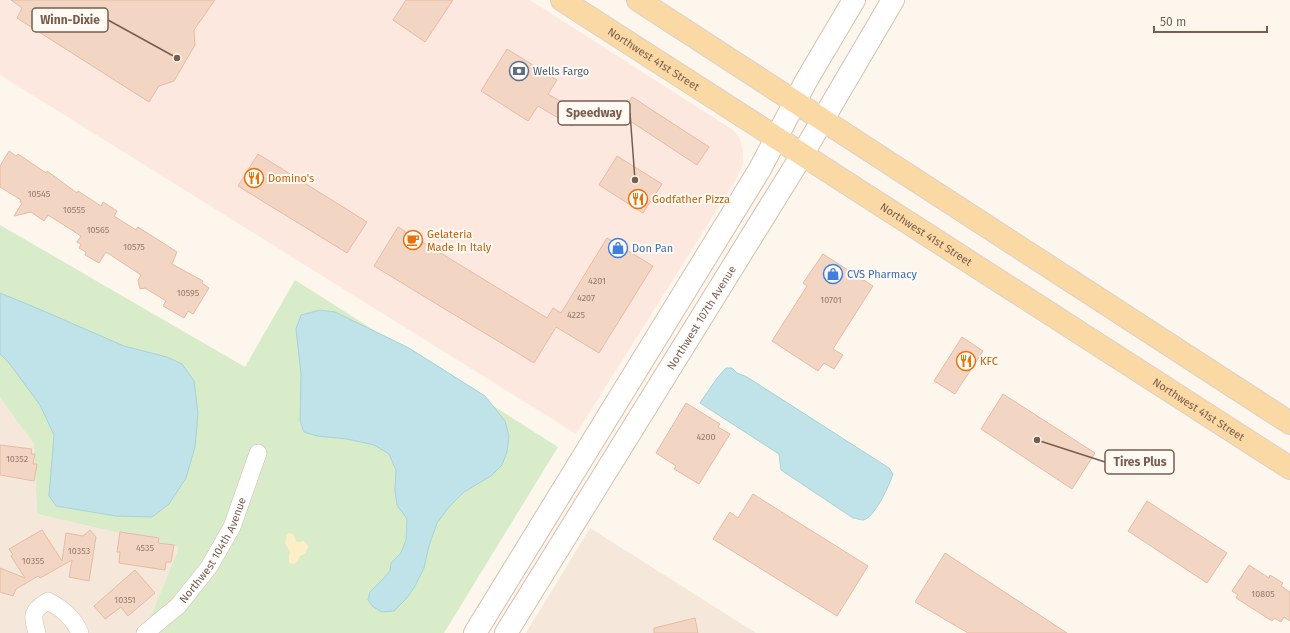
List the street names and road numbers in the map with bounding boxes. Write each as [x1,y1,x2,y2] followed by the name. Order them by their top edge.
[605,25,702,94] street label: Northwest 41st Street
[878,200,974,269] street label: Northwest 41st Street
[665,263,739,372] street label: Northwest 107th Avenue
[1150,376,1247,444] street label: Northwest 41st Street
[177,496,249,606] street label: Northwest 104th Avenue

